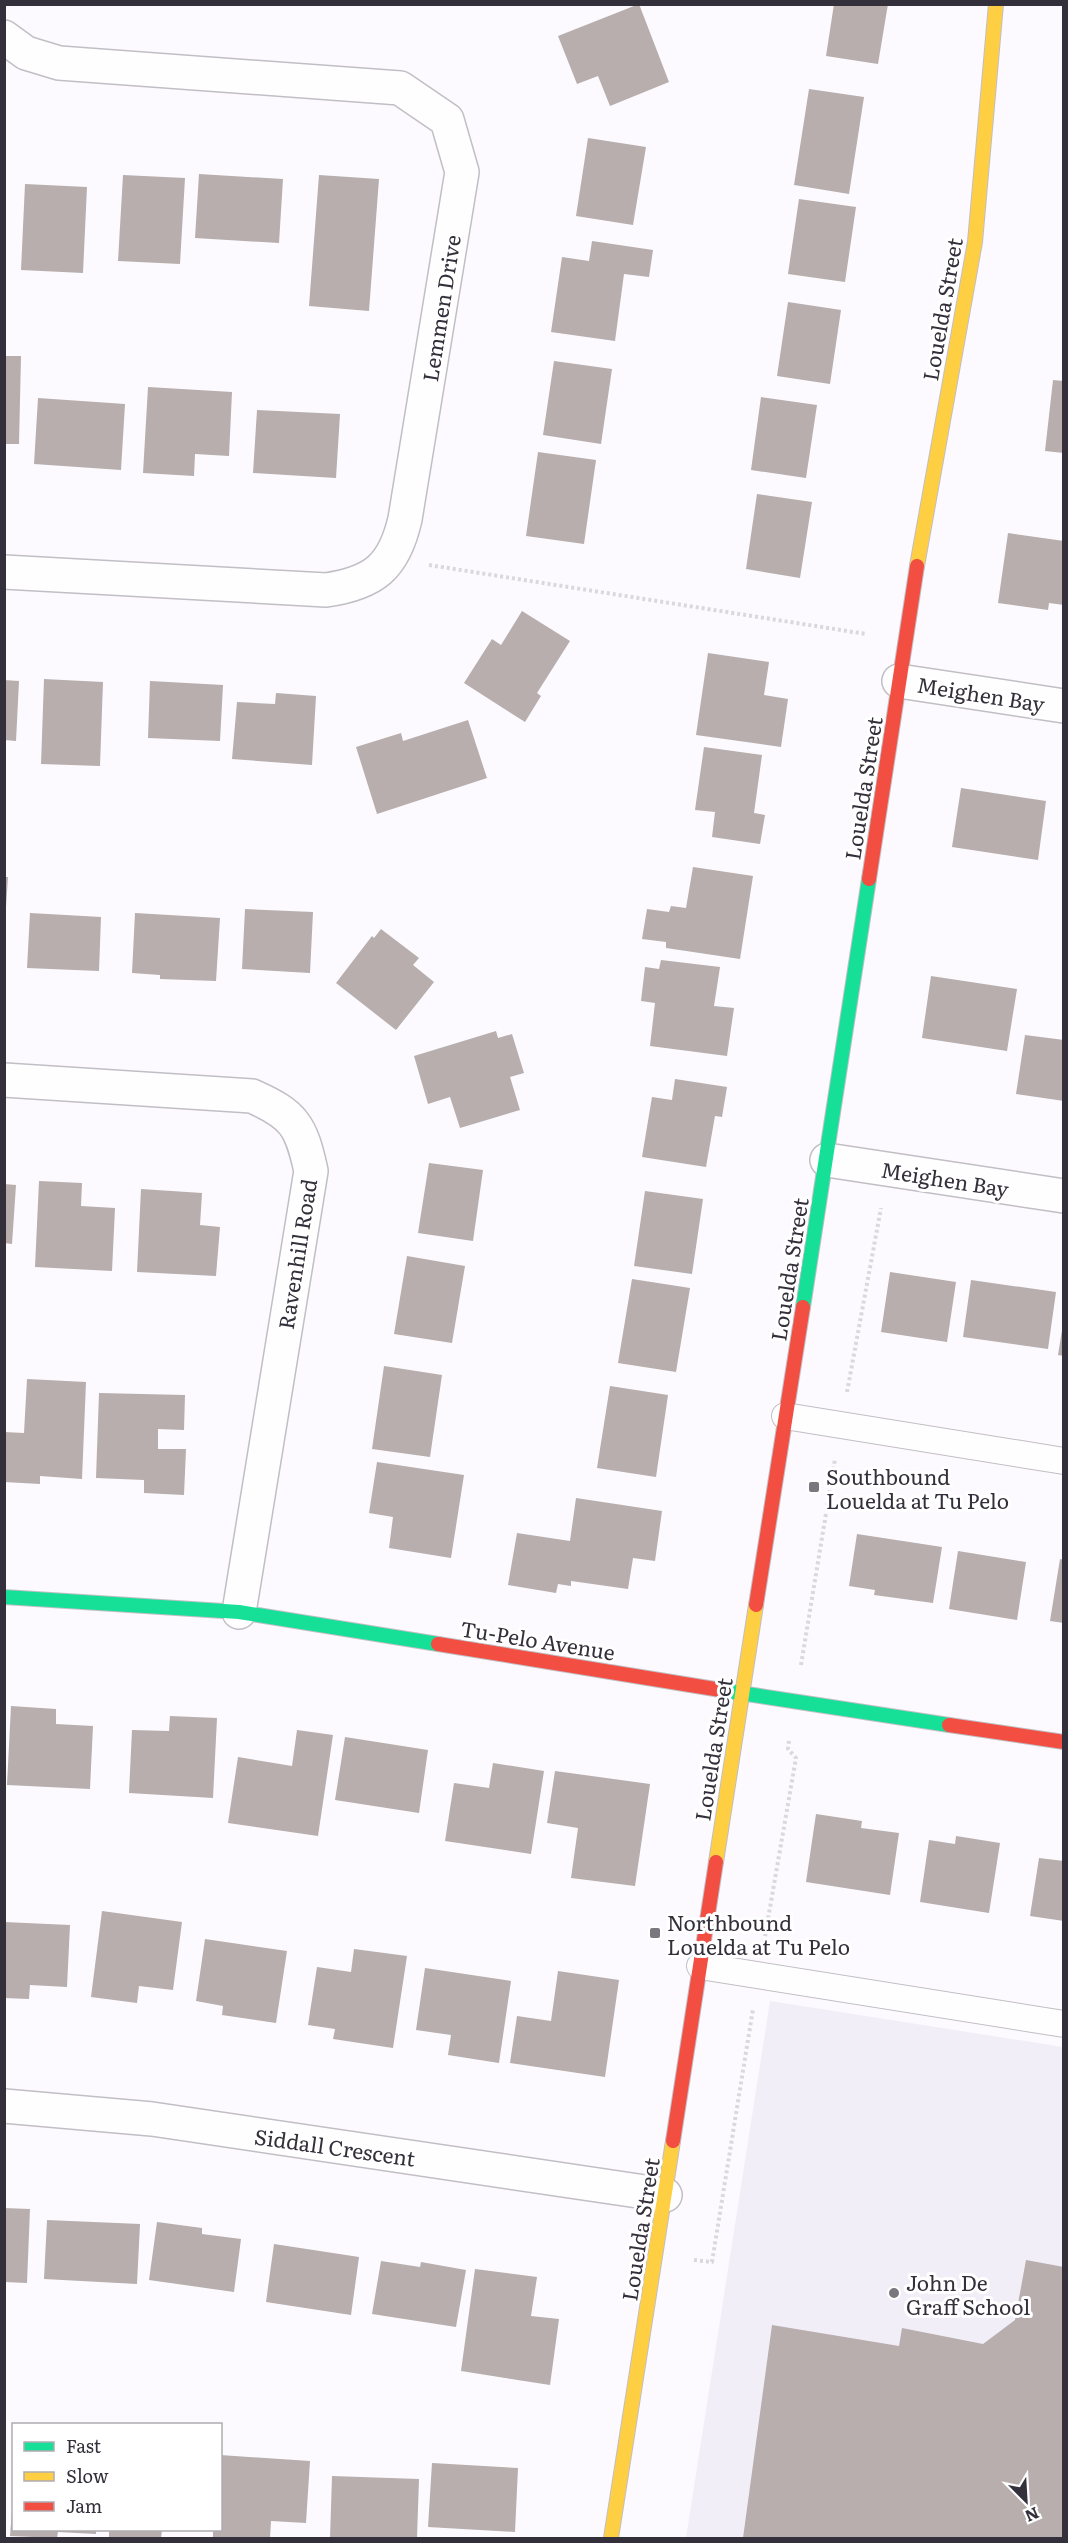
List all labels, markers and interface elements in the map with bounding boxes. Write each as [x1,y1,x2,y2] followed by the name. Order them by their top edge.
[413,232,467,384] street label: Lemmen Drive
[913,235,969,383] street label: Louelda Street
[915,668,1048,719] street label: Meighen Bay
[835,714,889,862] street label: Louelda Street
[879,1153,1012,1204] street label: Meighen Bay
[269,1176,323,1331] street label: Ravenhill Road
[761,1195,815,1343] street label: Louelda Street
[826,1460,1009,1515] place label: Southbound Louelda at Tu Pelo
[807,1480,821,1494] marker: Southbound Louelda at Tu Pelo
[458,1611,618,1667] street label: Tu-Pelo Avenue
[685,1675,739,1823] street label: Louelda Street
[667,1906,850,1961] place label: Northbound Louelda at Tu Pelo
[648,1926,662,1940] marker: Northbound Louelda at Tu Pelo
[253,2119,418,2173] street label: Siddall Crescent
[612,2155,666,2303] street label: Louelda Street
[906,2266,1030,2321] place label: John De Graff School
[887,2286,901,2300] marker: John De Graff School
[12,2423,222,2531] legend
[66,2432,102,2459] text: Fast
[66,2462,109,2489] text: Slow
[996,2471,1056,2531] north arrow
[66,2492,102,2519] text: Jam
[1021,2502,1044,2529] text: N

